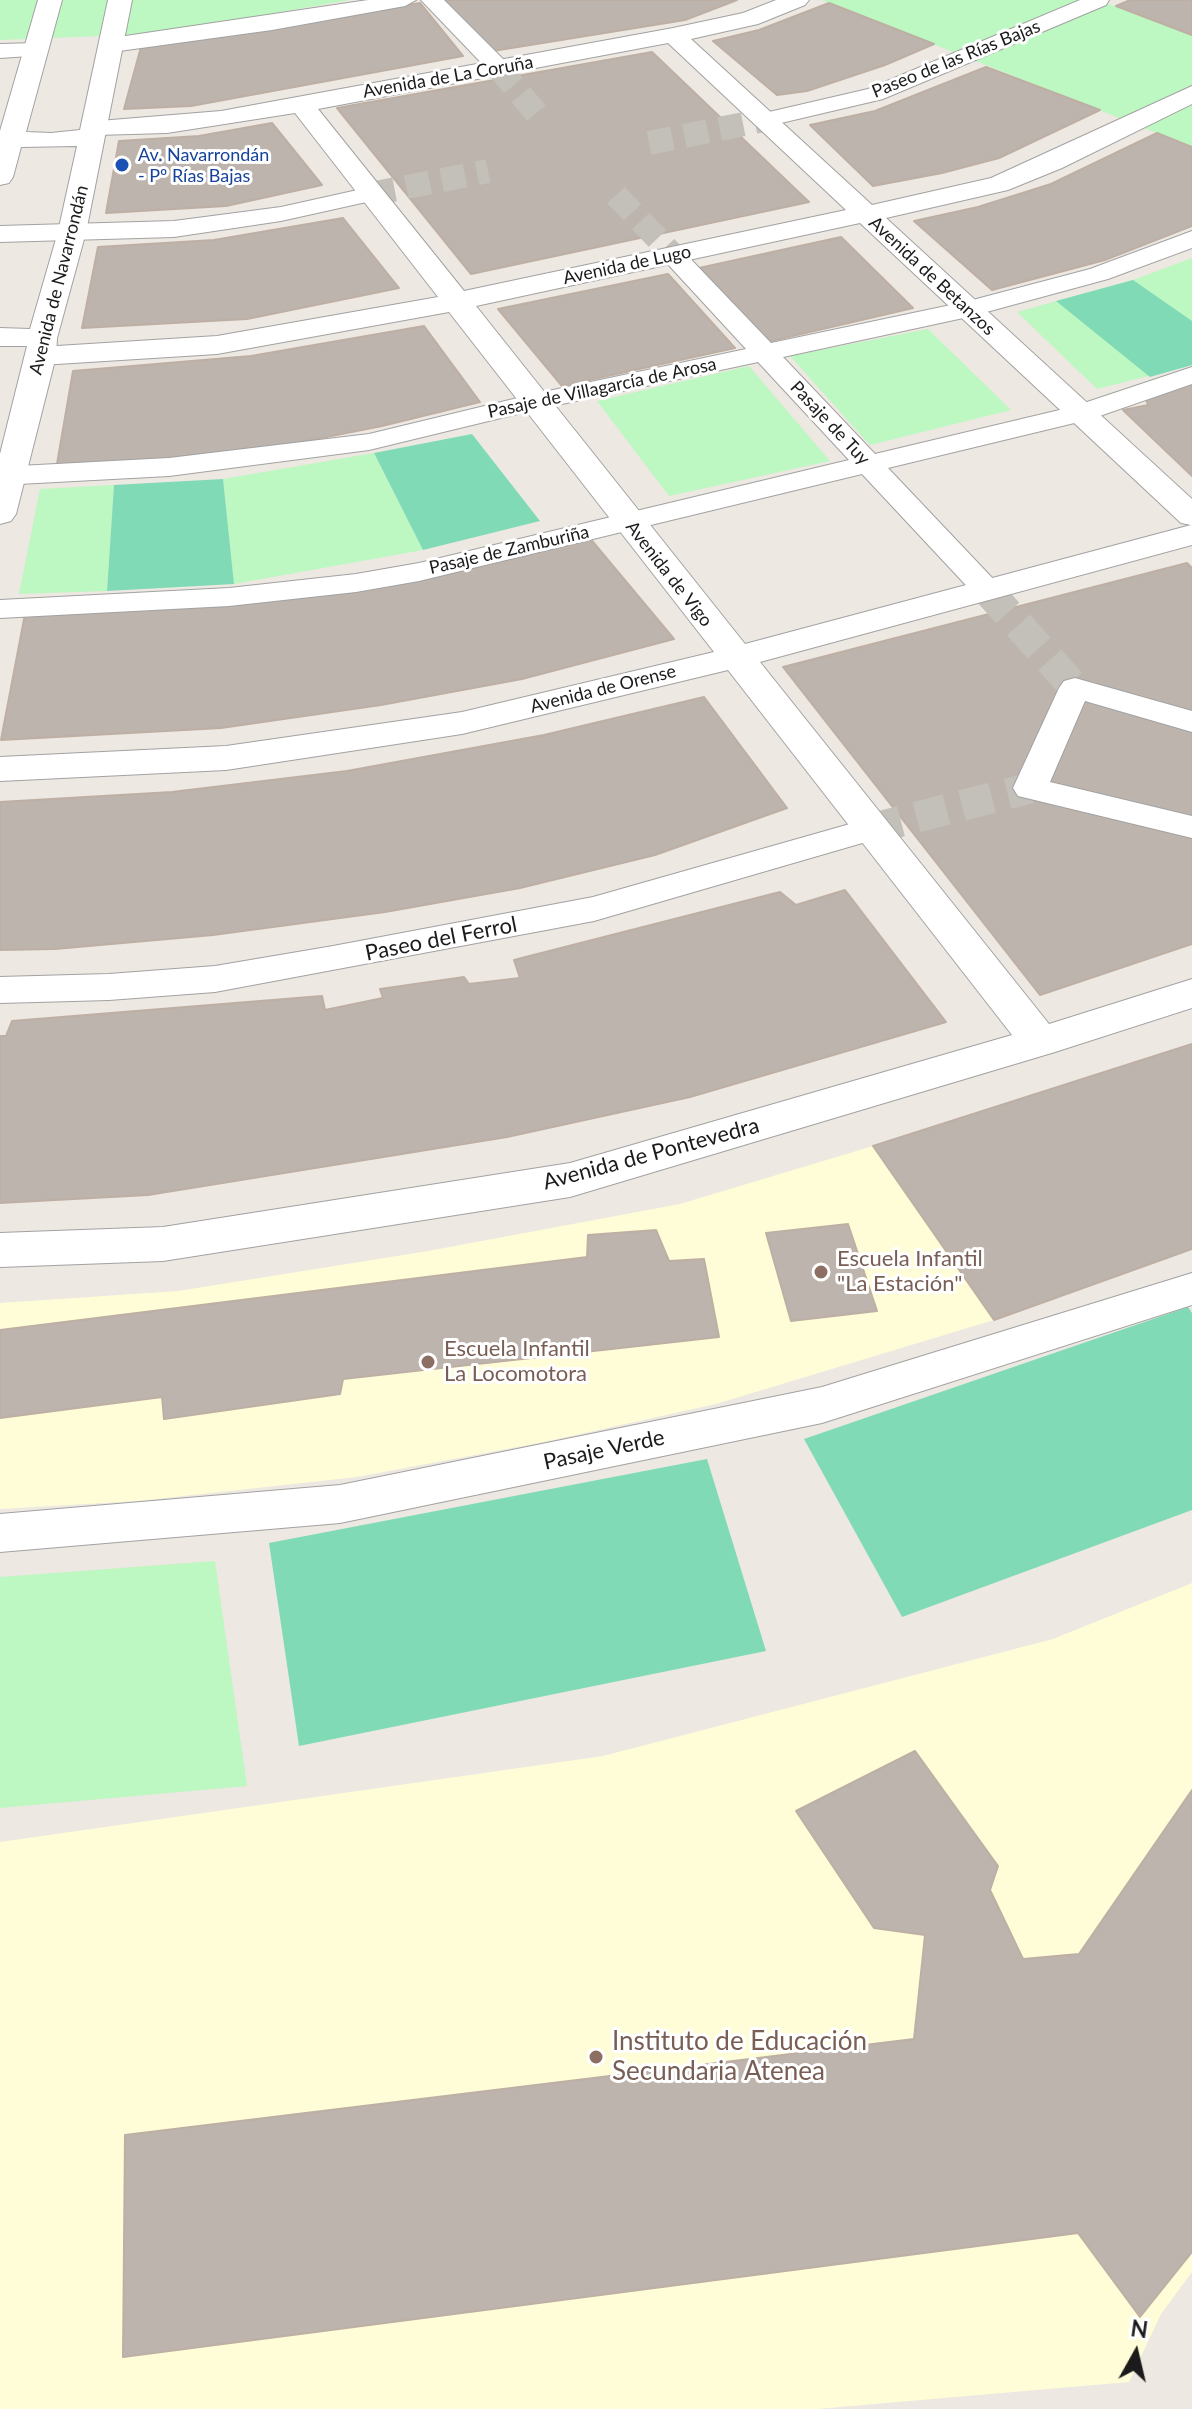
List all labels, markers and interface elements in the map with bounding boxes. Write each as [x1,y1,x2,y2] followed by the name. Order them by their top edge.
[869,15,1043,103] street label: Paseo de las Rías Bajas
[361,51,535,103] street label: Avenida de La Coruña
[138,144,269,186] place label: Av. Navarrondán - Pº Rías Bajas
[113,156,131,174] marker: Av. Navarrondán - Pº Rías Bajas
[25,183,93,377] street label: Avenida de Navarrondán
[864,212,1000,340] street label: Avenida de Betanzos
[561,241,693,289] street label: Avenida de Lugo
[486,353,718,423] street label: Pasaje de Villagarcía de Arosa
[786,377,874,469] street label: Pasaje de Tuy
[621,517,717,631] street label: Avenida de Vigo
[427,521,591,579] street label: Pasaje de Zamburiña
[528,660,678,718] street label: Avenida de Orense
[363,911,519,967] street label: Paseo del Ferrol
[540,1112,762,1196] street label: Avenida de Pontevedra
[837,1246,983,1298] place label: Escuela Infantil "La Estación"
[812,1263,830,1281] marker: Escuela Infantil "La Estación"
[444,1336,590,1388] place label: Escuela Infantil La Locomotora
[419,1353,437,1371] marker: Escuela Infantil La Locomotora
[541,1424,667,1476] street label: Pasaje Verde
[612,2026,867,2088] place label: Instituto de Educación Secundaria Atenea
[587,2048,605,2066] marker: Instituto de Educación Secundaria Atenea
[1096,2313,1176,2393] north arrow
[1129,2314,1150,2343] text: N

